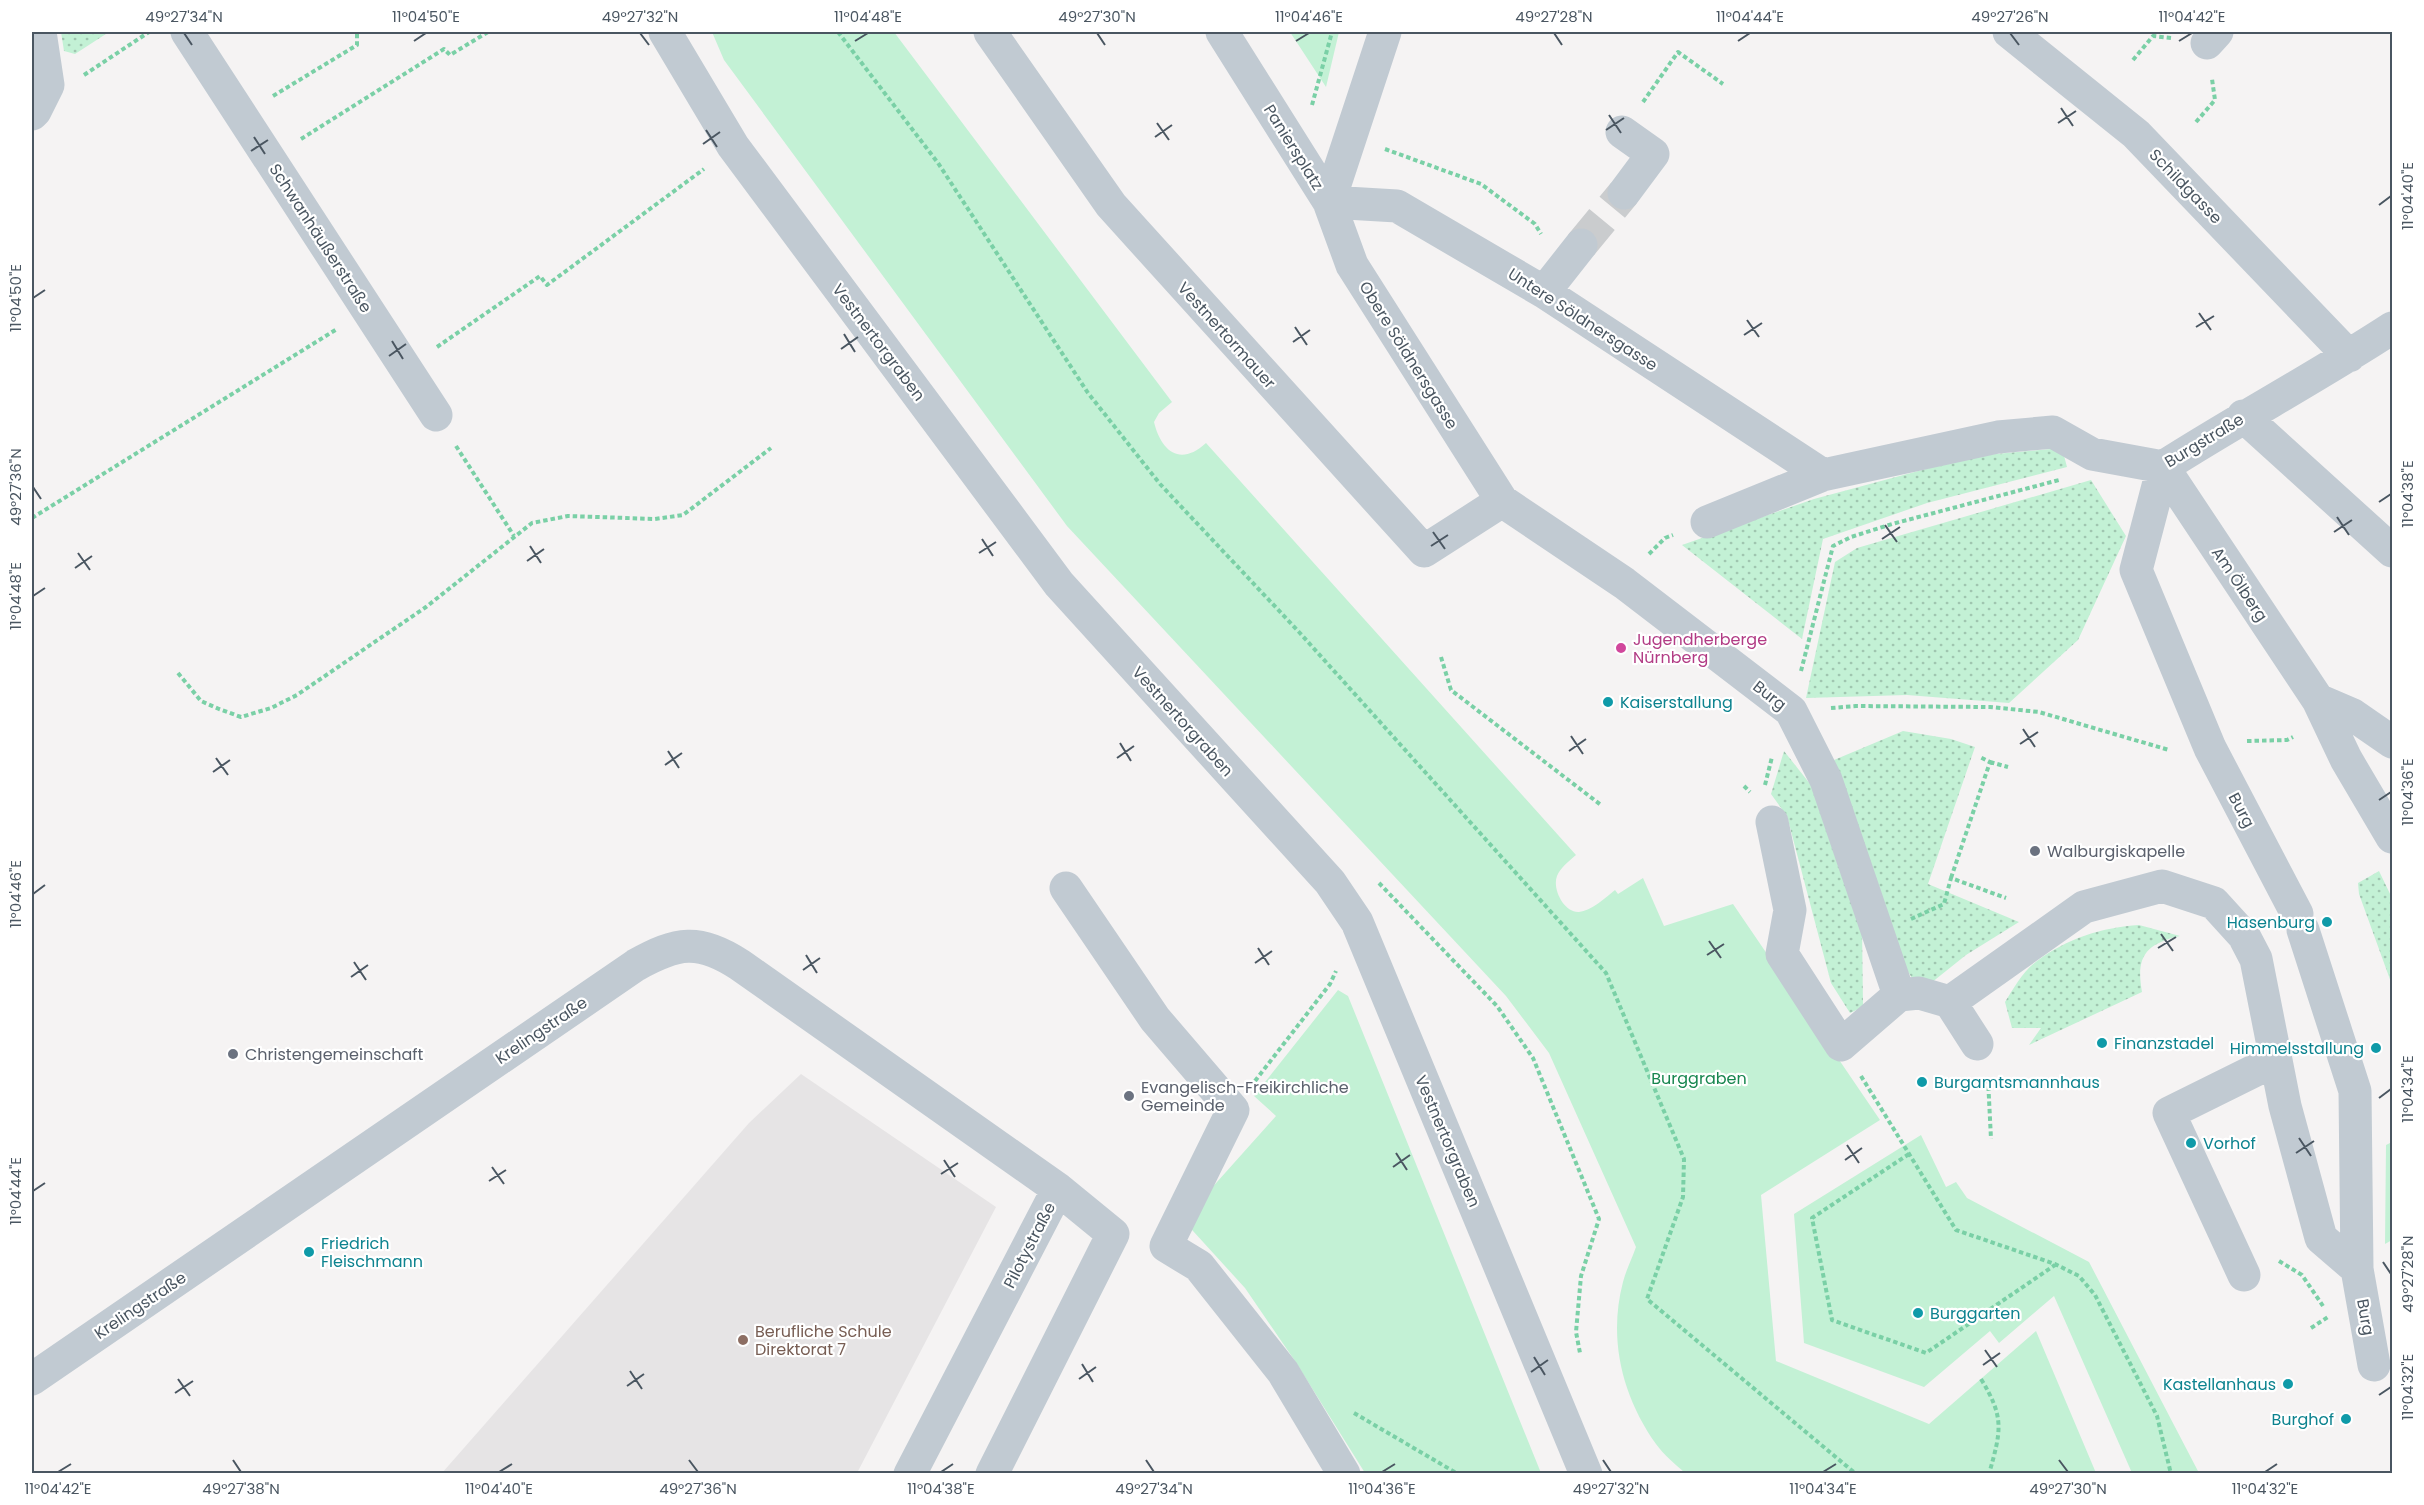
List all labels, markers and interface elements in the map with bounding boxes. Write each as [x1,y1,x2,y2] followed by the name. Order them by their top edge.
[145,6,223,27] text: 49°27'34"N
[392,6,460,27] text: 11°04'50"E
[602,6,678,27] text: 49°27'32"N
[834,6,902,27] text: 11°04'48"E
[1058,6,1136,27] text: 49°27'30"N
[1275,6,1343,27] text: 11°04'46"E
[1515,6,1593,27] text: 49°27'28"N
[1716,6,1784,27] text: 11°04'44"E
[1971,6,2049,27] text: 49°27'26"N
[2158,6,2226,27] text: 11°04'42"E
[1258,100,1329,195] street label: Paniersplatz
[2144,144,2227,229] street label: Schildgasse
[264,159,377,317] street label: Schwanhäußerstraße
[2397,162,2418,230] text: 11°04'40"E
[1503,262,1662,377] street label: Untere Söldnersgasse
[5,264,26,332] text: 11°04'50"E
[1172,277,1281,394] street label: Vestnertormauer
[1354,277,1464,434] street label: Obere Söldnersgasse
[827,279,930,406] street label: Vestnertorgraben
[2160,408,2248,473] street label: Burgstraße
[5,448,26,526] text: 49°27'36"N
[2397,460,2418,528] text: 11°04'38"E
[2206,542,2273,626] street label: Am Ölberg
[5,562,26,630] text: 11°04'48"E
[1633,628,1767,669] place label: Jugendherberge Nürnberg
[1614,641,1628,655] marker: Jugendherberge Nürnberg
[1127,661,1239,782] street label: Vestnertorgraben
[1748,675,1791,716] street label: Burg
[1620,691,1733,714] place label: Kaiserstallung
[1601,695,1615,709] marker: Kaiserstallung
[2397,758,2418,826] text: 11°04'36"E
[2223,789,2260,832] street label: Burg
[2047,840,2185,863] place label: Walburgiskapelle
[2028,844,2042,858] marker: Walburgiskapelle
[5,860,26,928] text: 11°04'46"E
[2227,911,2315,934] place label: Hasenburg
[2320,915,2334,929] marker: Hasenburg
[491,991,592,1070] street label: Krelingstraße
[2114,1032,2214,1055] place label: Finanzstadel
[2095,1036,2109,1050] marker: Finanzstadel
[2230,1037,2364,1060] place label: Himmelsstallung
[2369,1041,2383,1055] marker: Himmelsstallung
[245,1043,424,1066] place label: Christengemeinschaft
[226,1047,240,1061] marker: Christengemeinschaft
[2397,1055,2418,1123] text: 11°04'34"E
[1651,1067,1747,1090] park label: Burggraben
[1934,1071,2100,1094] place label: Burgamtsmannhaus
[1409,1072,1486,1211] street label: Vestnertorgraben
[1915,1075,1929,1089] marker: Burgamtsmannhaus
[1141,1076,1349,1117] place label: Evangelisch-Freikirchliche Gemeinde
[1122,1089,1136,1103] marker: Evangelisch-Freikirchliche Gemeinde
[2203,1132,2256,1155] place label: Vorhof
[2184,1136,2198,1150] marker: Vorhof
[5,1157,26,1225] text: 11°04'44"E
[998,1198,1061,1292] street label: Pilotystraße
[321,1232,423,1273] place label: Friedrich Fleischmann
[2397,1235,2418,1313] text: 49°27'28"N
[302,1245,316,1259] marker: Friedrich Fleischmann
[90,1266,191,1345] street label: Krelingstraße
[2351,1297,2380,1337] street label: Burg
[1930,1302,2020,1325] place label: Burggarten
[1911,1306,1925,1320] marker: Burggarten
[755,1320,892,1361] place label: Berufliche Schule Direktorat 7
[736,1333,750,1347] marker: Berufliche Schule Direktorat 7
[2397,1354,2418,1420] text: 11°04'32"E
[2163,1373,2276,1396] place label: Kastellanhaus
[2281,1377,2295,1391] marker: Kastellanhaus
[2271,1408,2334,1431] place label: Burghof
[2339,1412,2353,1426] marker: Burghof
[24,1478,92,1499] text: 11°04'42"E
[202,1478,280,1499] text: 49°27'38"N
[465,1478,533,1499] text: 11°04'40"E
[659,1478,737,1499] text: 49°27'36"N
[907,1478,975,1499] text: 11°04'38"E
[1115,1478,1193,1499] text: 49°27'34"N
[1348,1478,1416,1499] text: 11°04'36"E
[1573,1478,1649,1499] text: 49°27'32"N
[1789,1478,1857,1499] text: 11°04'34"E
[2029,1478,2107,1499] text: 49°27'30"N
[2232,1478,2298,1499] text: 11°04'32"E

